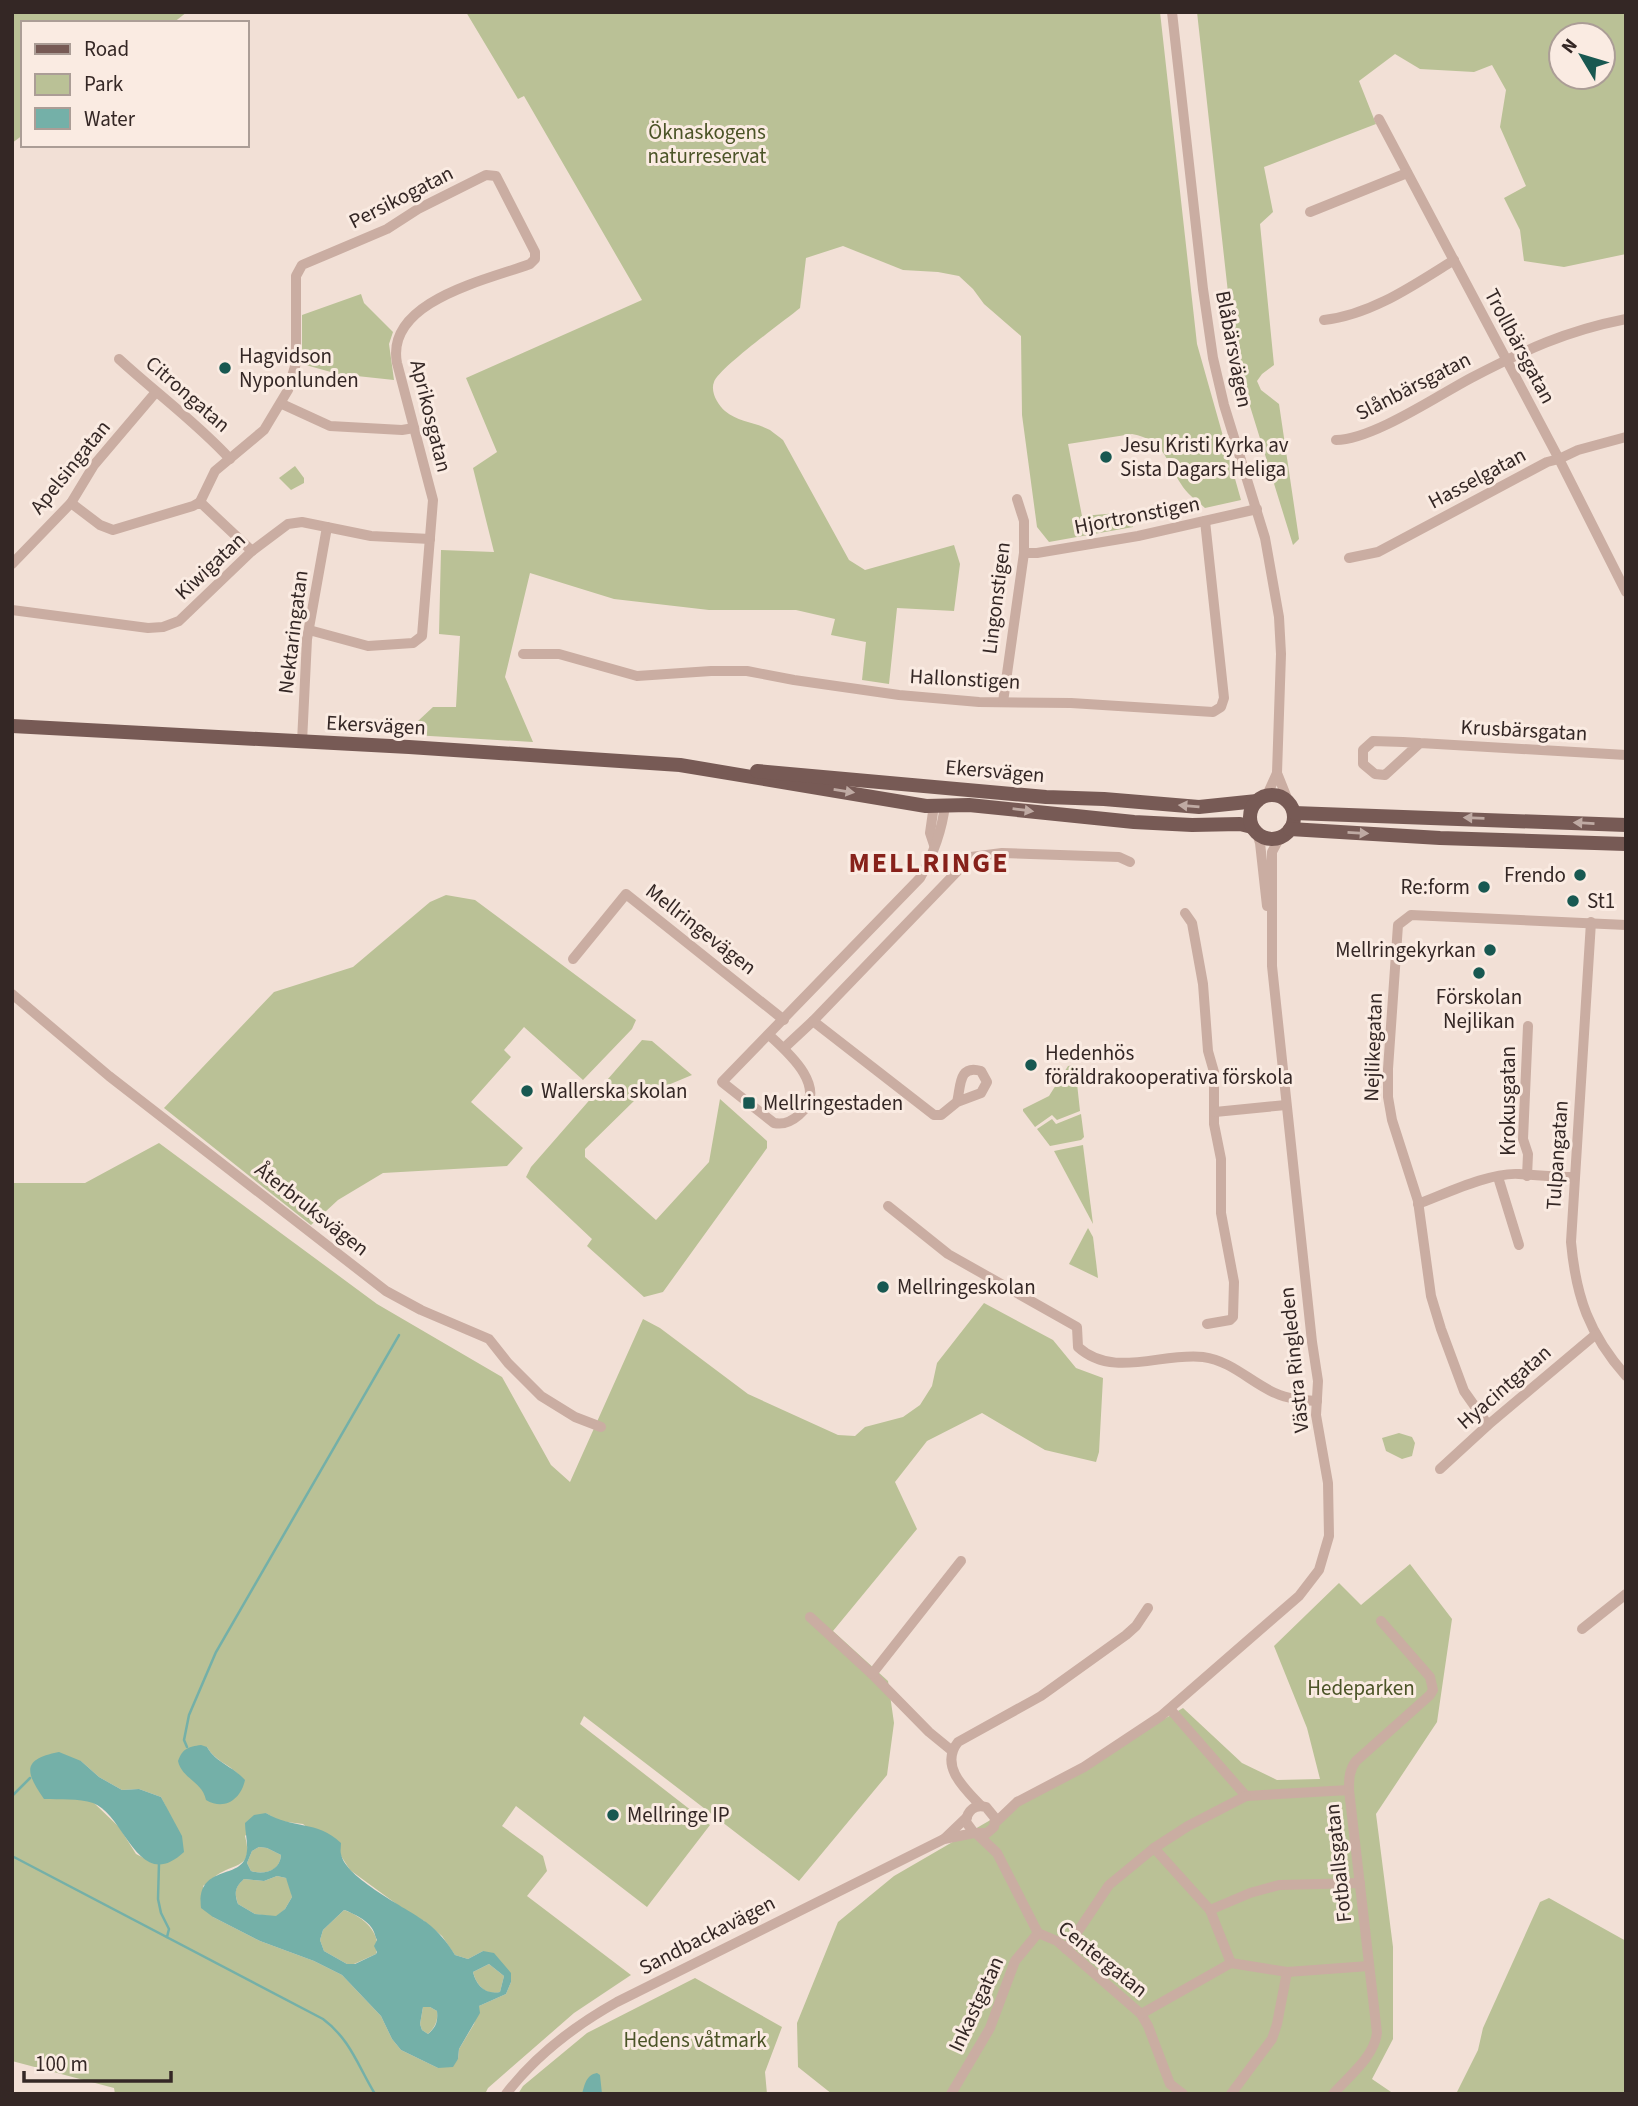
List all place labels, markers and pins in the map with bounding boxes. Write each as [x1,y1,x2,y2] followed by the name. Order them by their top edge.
[239,341,359,395] place label: Hagvidson Nyponlunden
[217,360,233,376] marker: Hagvidson Nyponlunden
[1120,430,1289,484] place label: Jesu Kristi Kyrka av Sista Dagars Heliga
[1098,449,1114,465] marker: Jesu Kristi Kyrka av Sista Dagars Heliga
[1504,860,1566,890] place label: Frendo
[1572,867,1588,883] marker: Frendo
[1401,872,1470,902] place label: Re:form
[1476,879,1492,895] marker: Re:form
[1587,886,1615,916] place label: St1
[1565,893,1581,909] marker: St1
[1335,935,1476,965] place label: Mellringekyrkan
[1482,942,1498,958] marker: Mellringekyrkan
[1471,965,1487,981] marker: Förskolan Nejlikan
[1436,982,1522,1036] place label: Förskolan Nejlikan
[1045,1038,1293,1092] place label: Hedenhös föräldrakooperativa förskola
[1023,1057,1039,1073] marker: Hedenhös föräldrakooperativa förskola
[541,1076,687,1106] place label: Wallerska skolan
[519,1083,535,1099] marker: Wallerska skolan
[763,1088,903,1118] place label: Mellringestaden
[741,1095,757,1111] marker: Mellringestaden
[897,1272,1036,1302] place label: Mellringeskolan
[875,1279,891,1295] marker: Mellringeskolan
[627,1800,730,1830] place label: Mellringe IP
[605,1807,621,1823] marker: Mellringe IP

